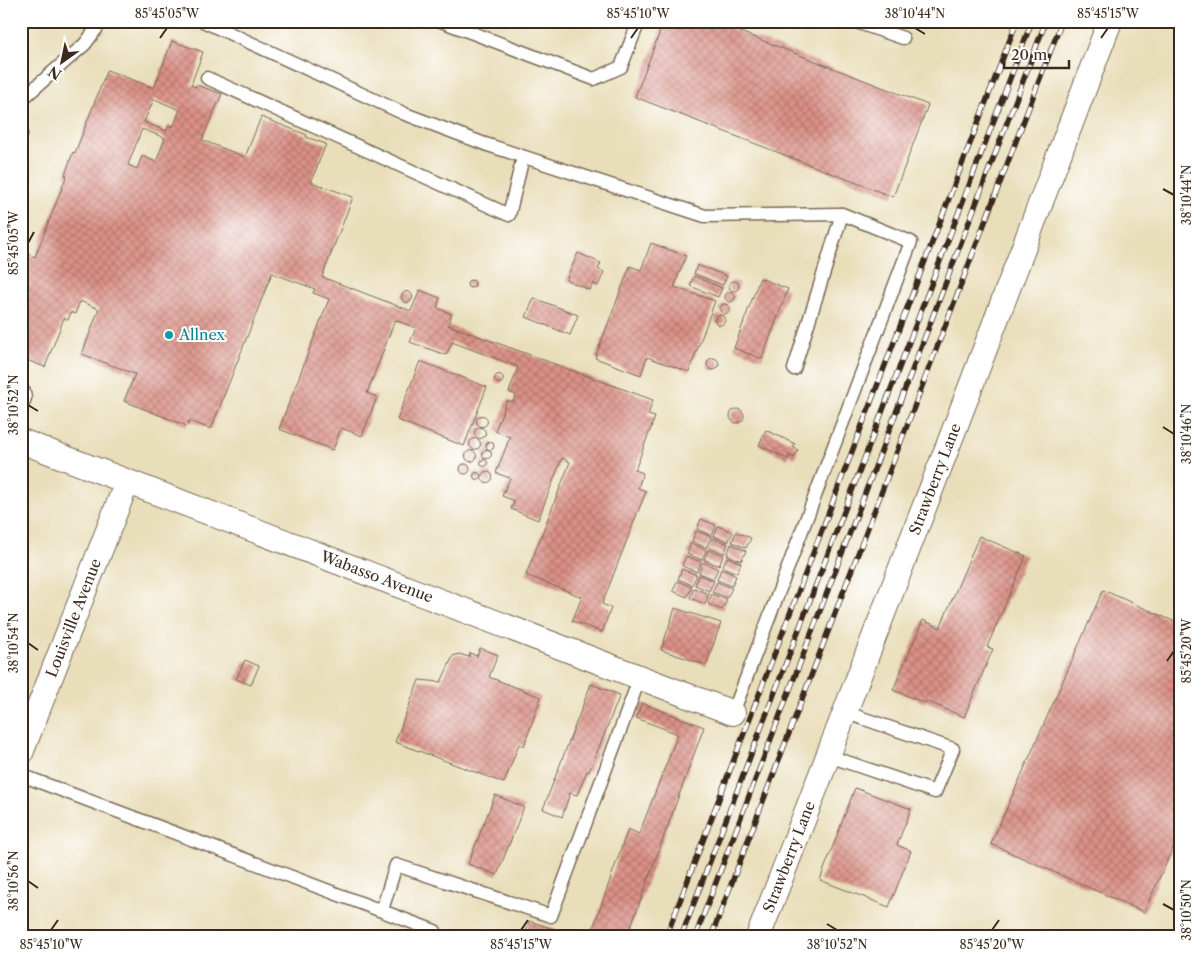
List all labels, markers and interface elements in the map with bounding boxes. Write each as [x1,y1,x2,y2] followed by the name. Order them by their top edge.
[135,6,200,21] text: 85°45'05"W
[606,6,670,21] text: 85°45'10"W
[885,6,945,21] text: 38°10'44"N
[1077,6,1140,21] text: 85°45'15"W
[38,38,88,88] north arrow
[1004,38,1068,70] scale bar
[1011,45,1047,64] text: 20 m
[45,62,65,84] text: N
[1179,165,1194,225] text: 38°10'44"N
[6,210,21,275] text: 85°45'05"W
[178,325,225,344] place label: Allnex
[163,329,175,341] marker: Allnex
[6,375,21,435] text: 38°10'52"N
[1179,404,1194,464] text: 38°10'46"N
[905,420,965,537] street label: Strawberry Lane
[317,546,436,607] street label: Wabasso Avenue
[42,556,105,680] street label: Louisville Avenue
[6,613,21,673] text: 38°10'54"N
[1179,618,1194,683] text: 85°45'20"W
[758,798,819,915] street label: Strawberry Lane
[6,851,21,911] text: 38°10'56"N
[1179,879,1194,941] text: 38°10'50"N
[19,937,83,952] text: 85°45'10"W
[490,937,553,952] text: 85°45'15"W
[807,937,867,952] text: 38°10'52"N
[960,937,1025,952] text: 85°45'20"W

